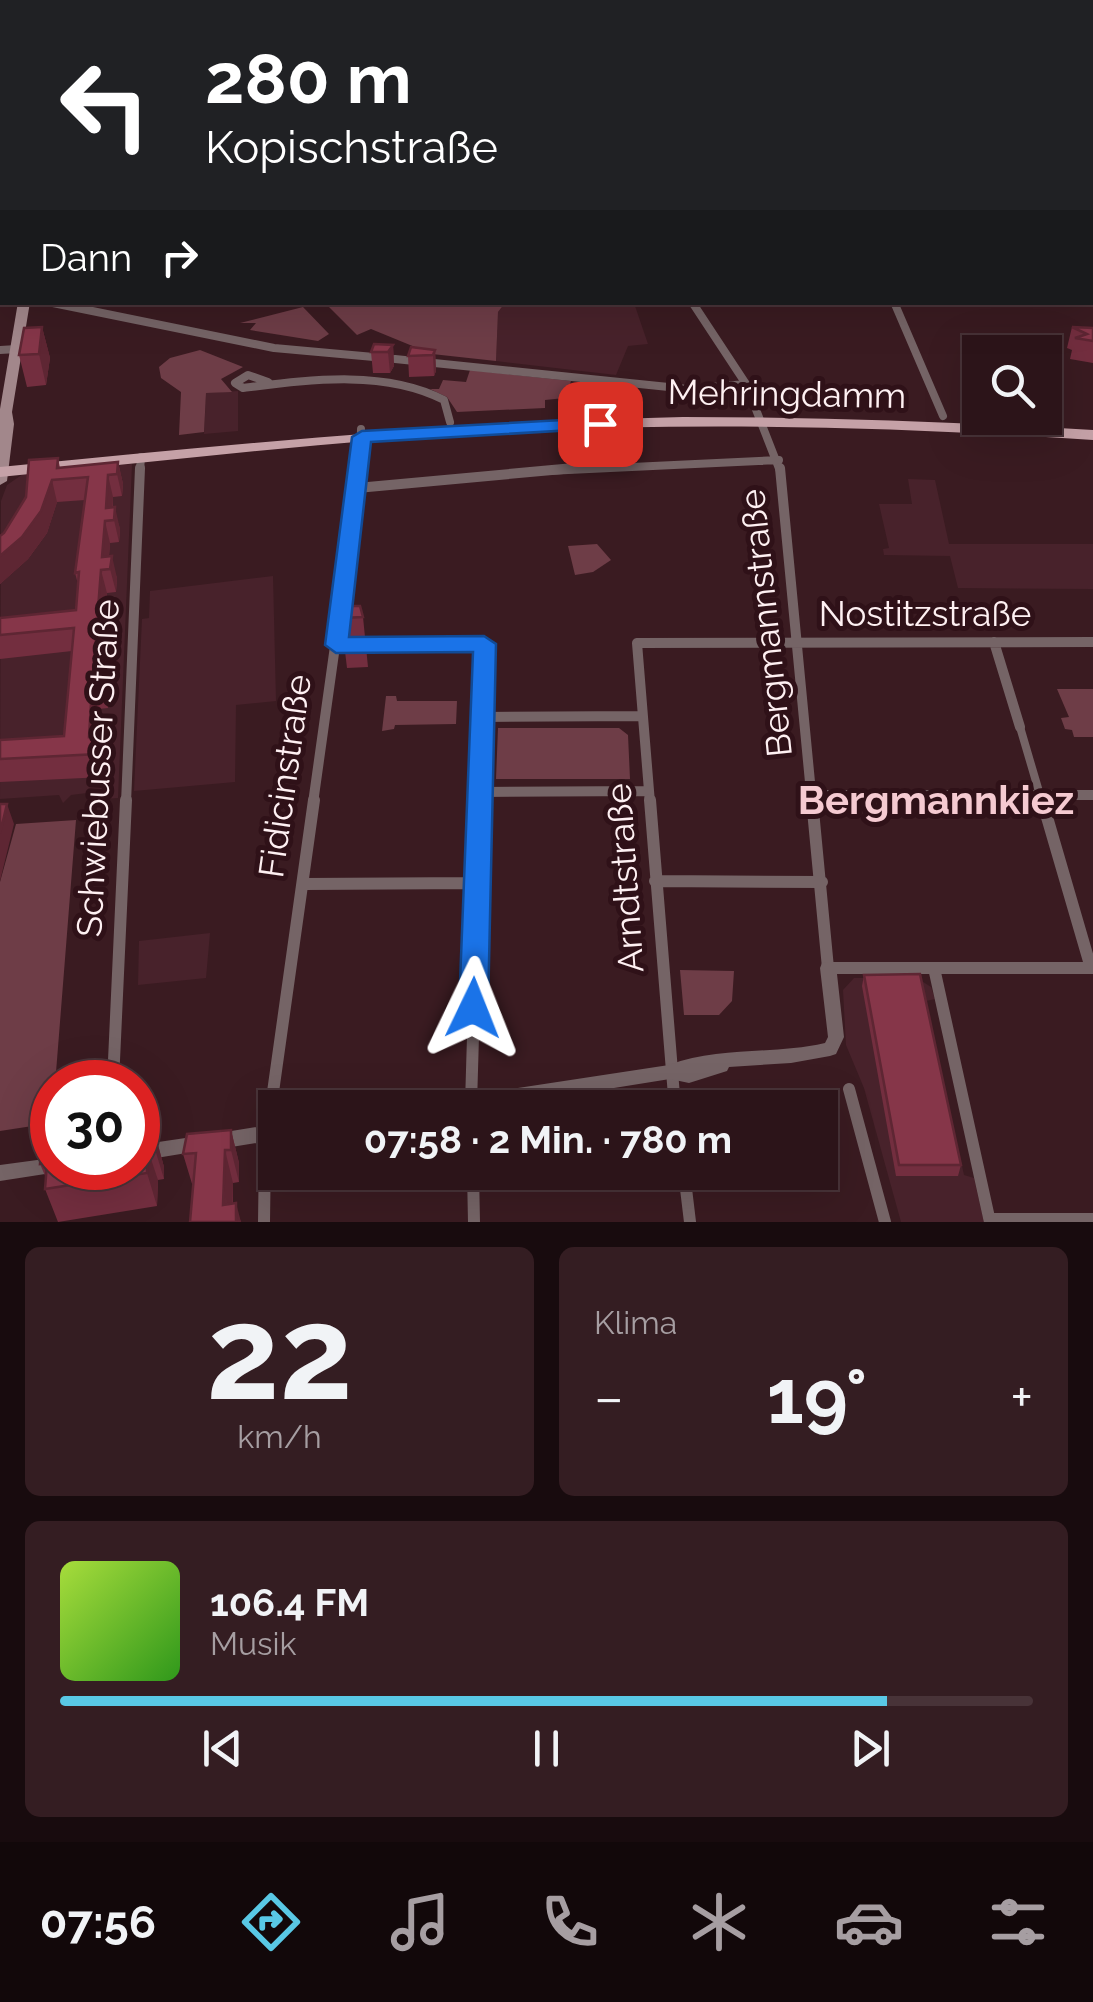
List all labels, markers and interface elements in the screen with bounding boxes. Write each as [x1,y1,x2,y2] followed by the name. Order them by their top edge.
[205,37,412,119] text: 280 m
[40,40,170,170] icon: left
[205,121,498,174] text: Kopischstraße
[152,230,207,285] icon: right
[40,235,132,280] text: Dann
[962,335,1062,435] map controls
[962,335,1062,435] button: search
[667,371,907,416] street label: Mehringdamm
[558,382,643,467] pin
[573,397,628,452] icon: arrive
[731,487,800,759] street label: Bergmannstraße
[819,593,1031,634] street label: Nostitzstraße
[68,598,127,938] street label: Schwiebusser Straße
[250,672,319,880] street label: Fidicinstraße
[798,776,1074,823] district label: Bergmannkiez
[597,782,652,974] street label: Arndtstraße
[421,956,525,1060] position arrow
[30,1060,160,1190] speed limit sign: 30
[364,1117,732,1162] text: 07:58 · 2 Min. · 780 m
[206,1277,353,1429] text: 22
[594,1304,677,1341] text: Klima
[767,1352,867,1441] text: 19°
[594,1365,624,1430] text: −
[1010,1365,1033,1430] text: +
[237,1418,322,1455] text: km/h
[210,1580,369,1625] text: 106.4 FM
[210,1625,296,1662] text: Musik
[195,1721,250,1776] icon: previous
[519,1721,574,1776] icon: pause
[843,1721,898,1776] icon: next
[236,1887,306,1957] icon: directions
[385,1887,455,1957] icon: music
[535,1887,605,1957] icon: phone
[684,1887,754,1957] icon: climate
[834,1887,904,1957] icon: car
[983,1887,1053,1957] icon: filters
[40,1896,156,1949] text: 07:56

